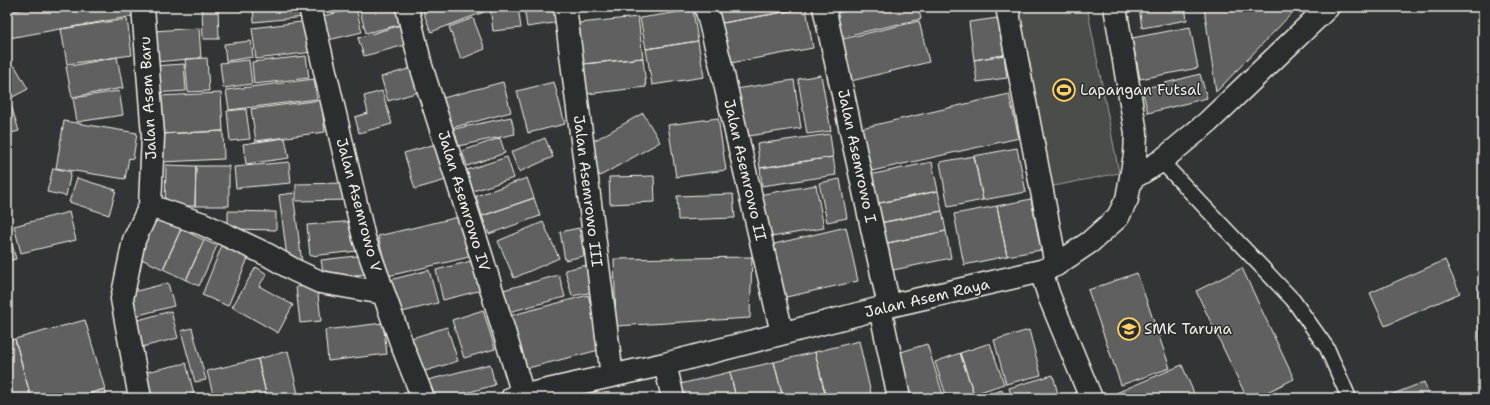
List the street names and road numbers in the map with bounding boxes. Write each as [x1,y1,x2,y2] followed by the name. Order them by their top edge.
[135,36,161,160] street label: Jalan Asem Baru
[833,87,881,225] street label: Jalan Asemrowo I
[719,97,771,243] street label: Jalan Asemrowo II
[569,114,607,268] street label: Jalan Asemrowo III
[433,128,495,274] street label: Jalan Asemrowo IV
[332,136,386,274] street label: Jalan Asemrowo V
[863,274,992,322] street label: Jalan Asem Raya

